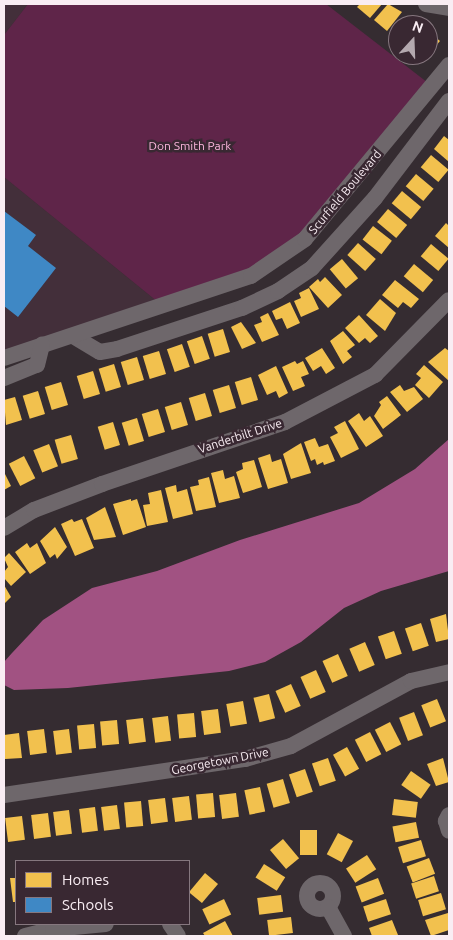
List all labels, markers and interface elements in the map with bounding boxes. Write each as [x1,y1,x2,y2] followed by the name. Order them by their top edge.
[388,15,438,65] north arrow
[410,18,425,36] text: N
[149,139,231,153] park label: Don Smith Park
[306,147,384,237] street label: Scurfield Boulevard
[196,416,284,456] street label: Vanderbilt Drive
[170,745,270,777] street label: Georgetown Drive
[15,860,190,925] legend
[62,871,109,888] text: Homes
[62,896,113,913] text: Schools

